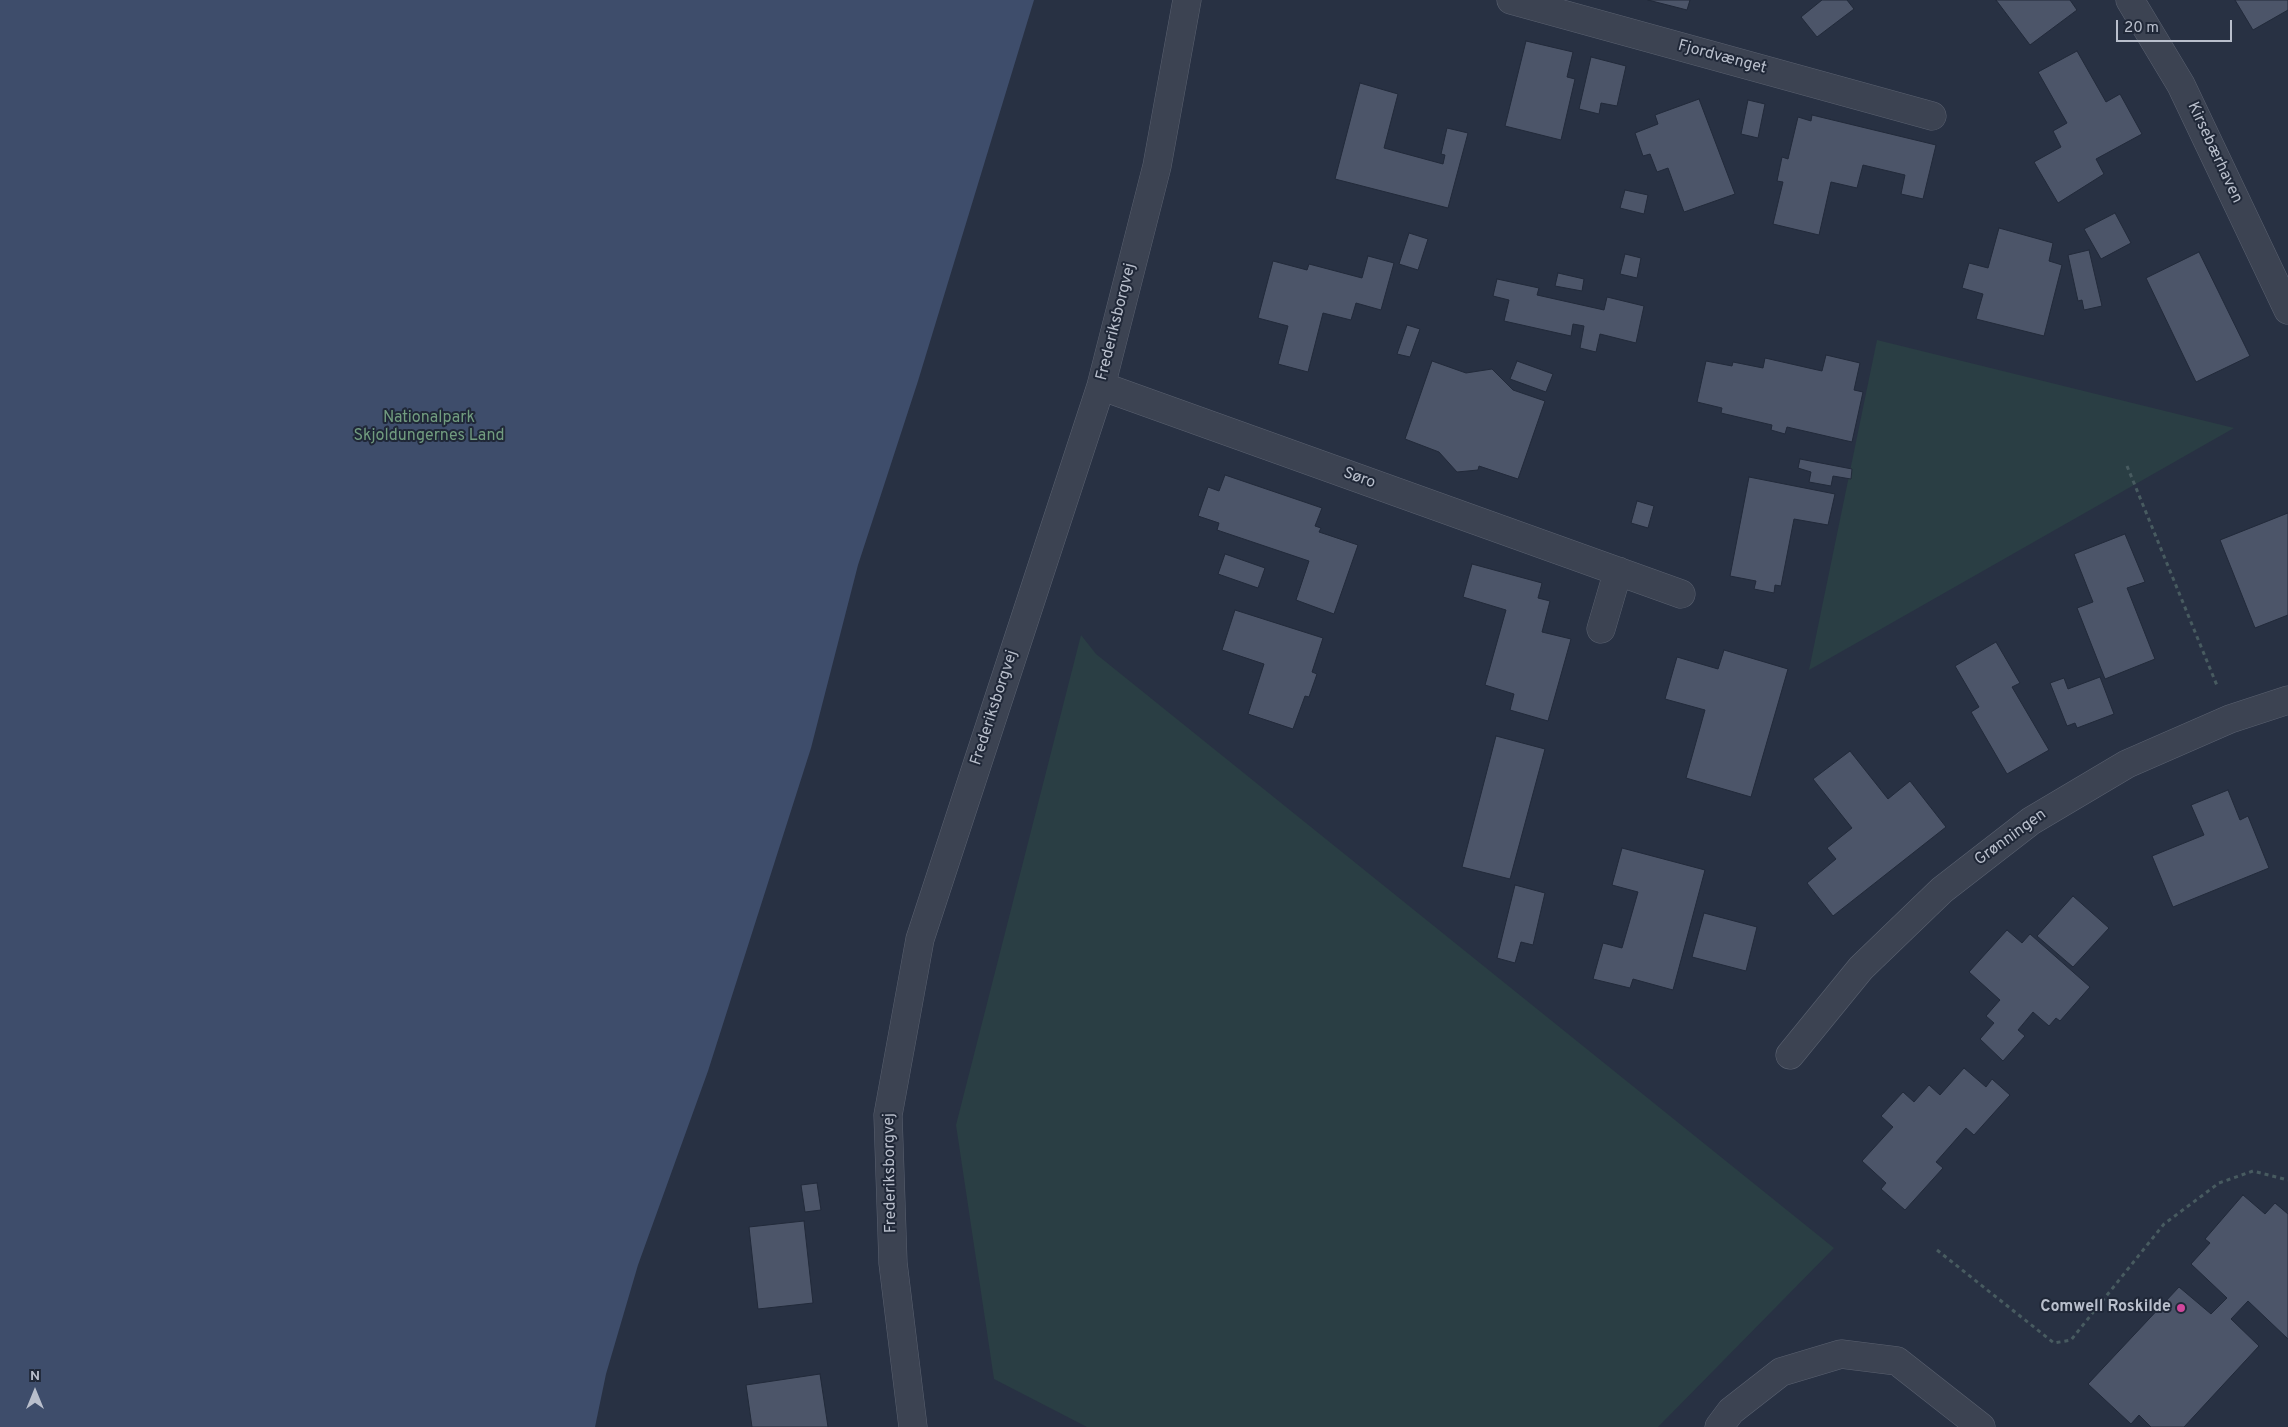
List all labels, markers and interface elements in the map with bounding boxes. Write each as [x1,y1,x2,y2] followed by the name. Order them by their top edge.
[2118,10,2234,42] scale bar
[2124,19,2159,38] text: 20 m
[1676,37,1768,79] street label: Fjordvænget
[2182,99,2246,207] street label: Kirsebærhaven
[1093,261,1141,383] street label: Frederiksborgvej
[353,409,505,447] park label: Nationalpark Skjoldungernes Land
[1340,464,1378,494] street label: Søro
[967,648,1023,768] street label: Frederiksborgvej
[1971,806,2051,870] street label: Grønningen
[880,1113,902,1233] street label: Frederiksborgvej
[2040,1298,2171,1318] place label: Comwell Roskilde
[2175,1302,2187,1314] marker: Comwell Roskilde
[10,1367,60,1417] north arrow
[30,1368,40,1385] text: N

